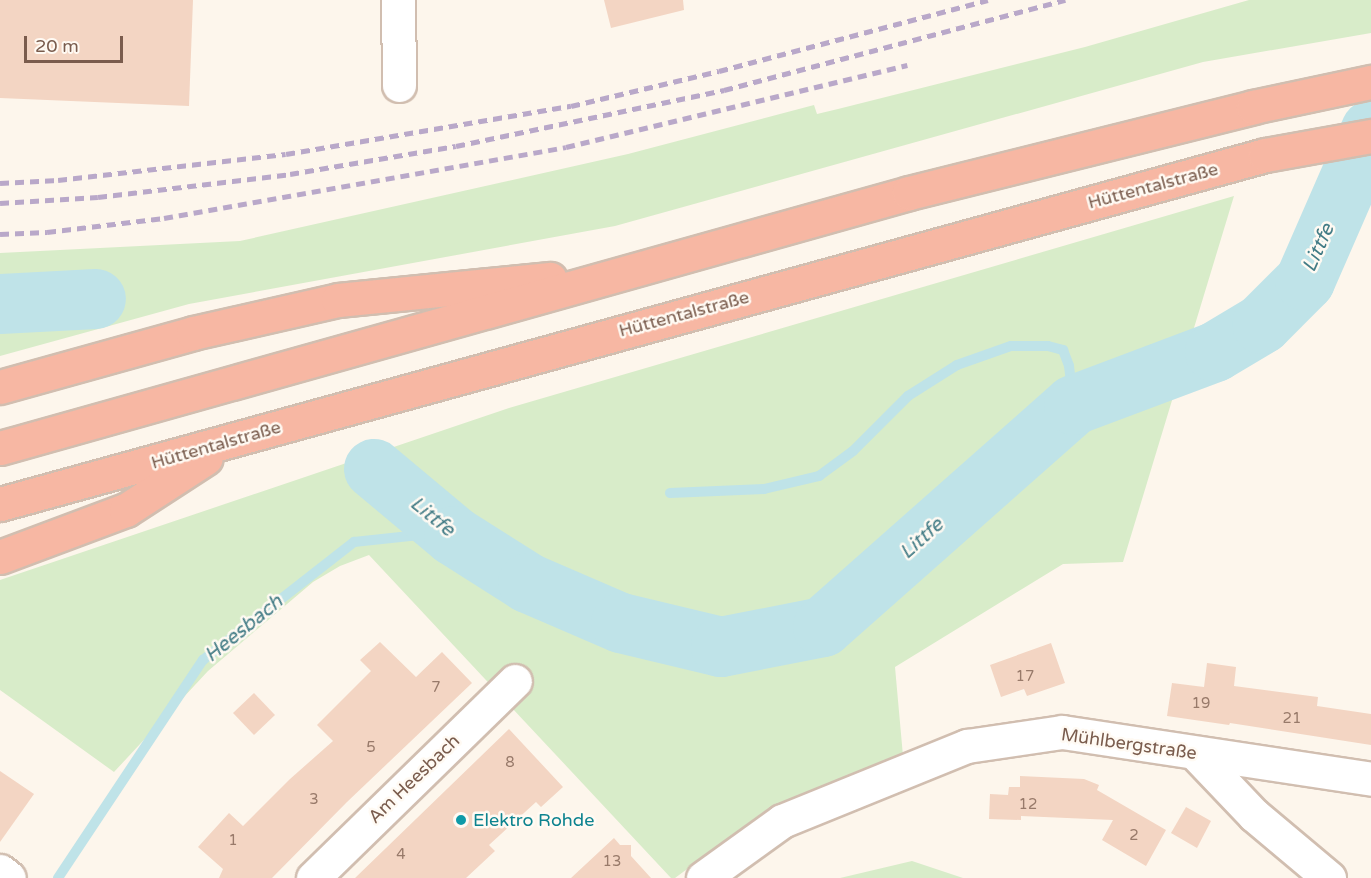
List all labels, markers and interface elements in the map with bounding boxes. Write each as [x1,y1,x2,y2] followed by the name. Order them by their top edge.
[27,24,126,62] scale bar
[35,35,79,57] text: 20 m
[1086,158,1220,214] street label: Hüttentalstraße
[1298,220,1340,276] water label: Littfe
[617,286,751,342] street label: Hüttentalstraße
[149,416,283,474] street label: Hüttentalstraße
[405,492,459,542] water label: Littfe
[895,513,949,565] water label: Littfe
[200,590,288,668] water label: Heesbach
[1016,668,1034,686] house number: 17
[431,679,441,697] house number: 7
[1192,695,1210,713] house number: 19
[1283,710,1301,728] house number: 21
[1060,724,1198,764] street label: Mühlbergstraße
[364,730,464,828] street label: Am Heesbach
[366,739,376,757] house number: 5
[505,754,515,772] house number: 8
[309,791,319,809] house number: 3
[1019,796,1037,814] house number: 12
[473,809,594,831] place label: Elektro Rohde
[454,813,468,827] marker: Elektro Rohde
[1129,827,1139,845] house number: 2
[228,832,238,850] house number: 1
[396,846,406,864] house number: 4
[603,853,621,871] house number: 13

